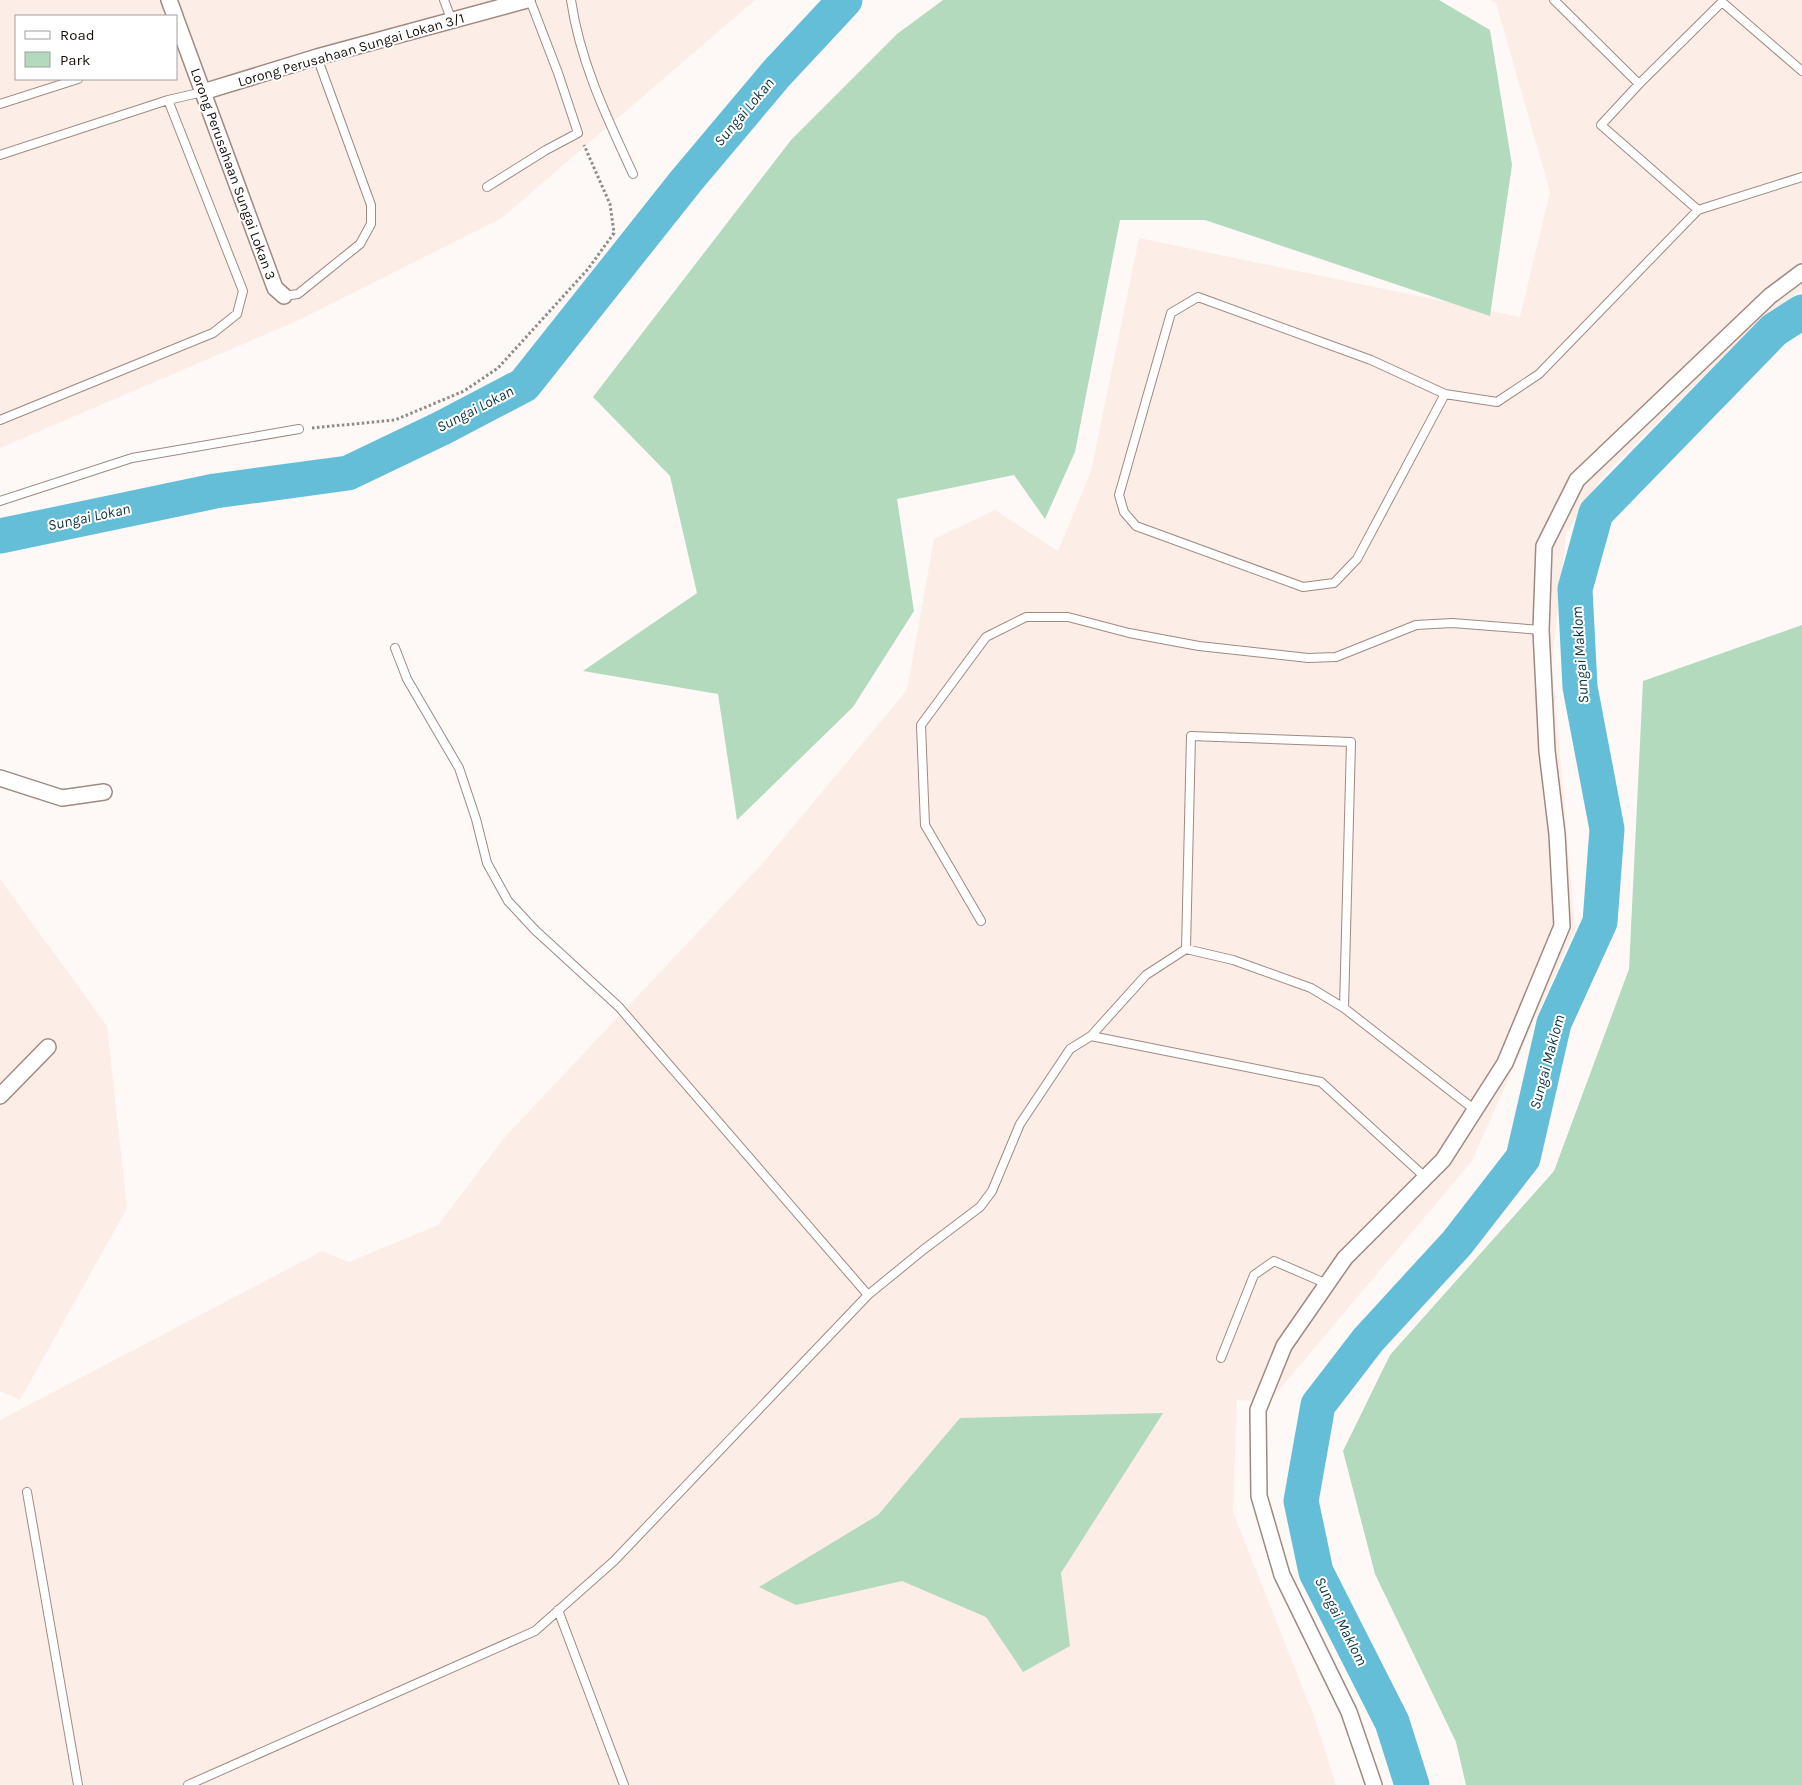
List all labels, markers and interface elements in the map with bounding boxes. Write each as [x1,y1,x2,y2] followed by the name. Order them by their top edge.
[236,9,466,91] street label: Lorong Perusahaan Sungai Lokan 3/1
[15,15,178,80] legend
[60,26,95,44] text: Road
[60,51,90,69] text: Park
[187,66,279,282] street label: Lorong Perusahaan Sungai Lokan 3
[710,74,778,150] water label: Sungai Lokan
[434,382,516,436] water label: Sungai Lokan
[46,499,132,535] water label: Sungai Lokan
[1568,606,1592,704] water label: Sungai Maklom
[1526,1013,1568,1111] water label: Sungai Maklom
[1311,1574,1371,1668] water label: Sungai Maklom

